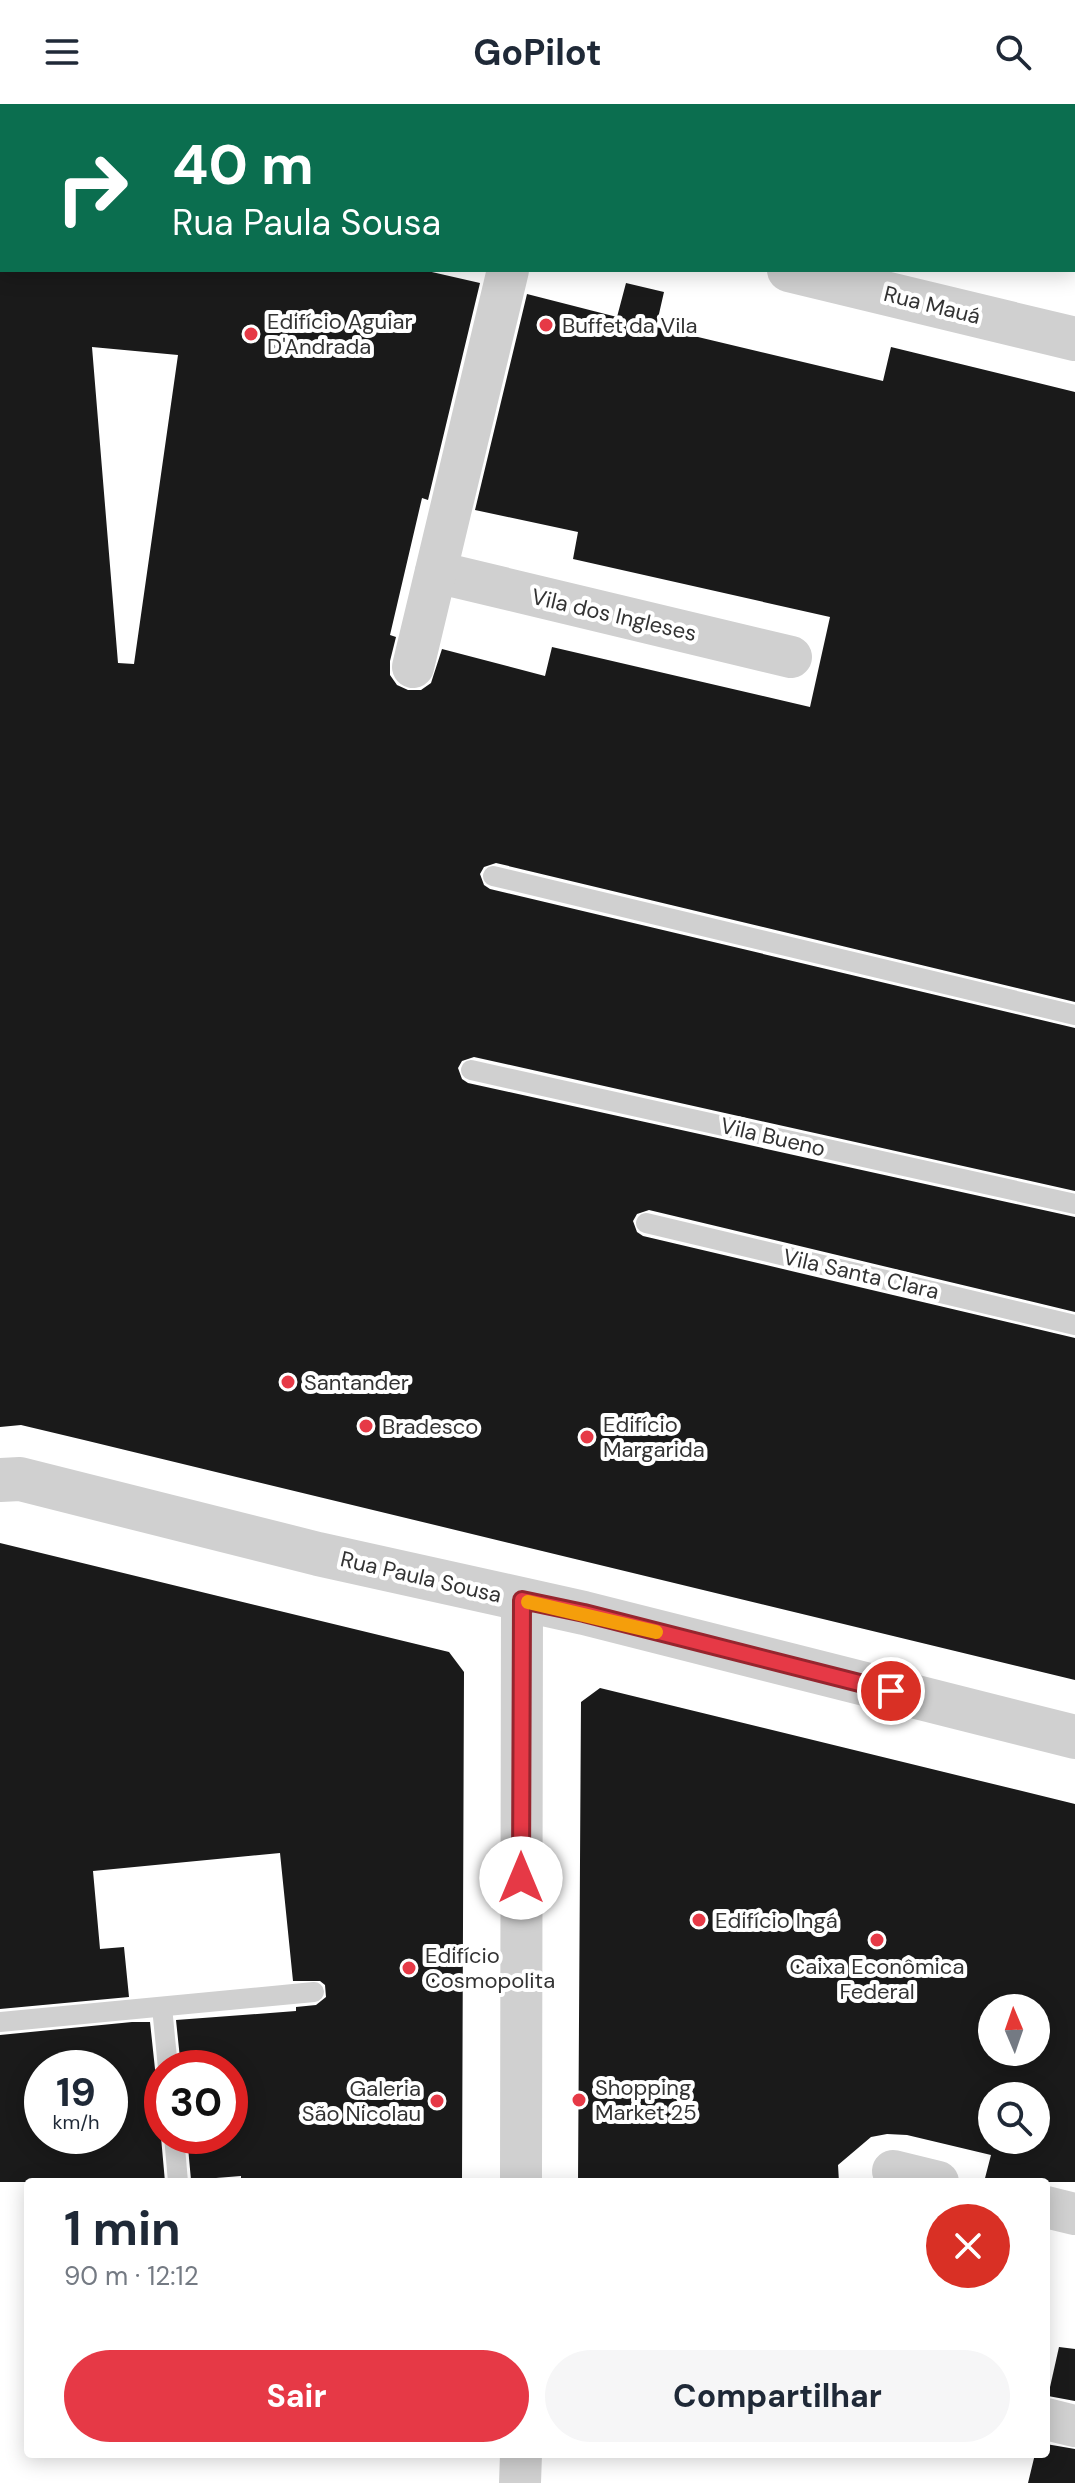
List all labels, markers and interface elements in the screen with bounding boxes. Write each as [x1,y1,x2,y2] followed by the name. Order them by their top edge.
[473,29,602,76] text: GoPilot
[40,30,84,74] icon: menu
[991,30,1035,74] icon: search
[172,128,314,201] text: 40 m
[40,136,144,240] icon: right
[172,199,441,246] text: Rua Paula Sousa
[881,279,983,331] street label: Rua Mauá
[267,307,413,361] place label: Edifício Aguiar D'Andrada
[562,311,697,340] place label: Buffet da Vila
[537,316,555,334] marker: Buffet da Vila
[242,325,260,343] marker: Edifício Aguiar D'Andrada
[529,582,699,648] street label: Vila dos Ingleses
[718,1111,828,1163] street label: Vila Bueno
[780,1242,942,1306] street label: Vila Santa Clara
[304,1368,409,1397] place label: Santander
[279,1373,297,1391] marker: Santander
[603,1410,705,1464] place label: Edifício Margarida
[382,1412,478,1441] place label: Bradesco
[357,1417,375,1435] marker: Bradesco
[578,1428,596,1446] marker: Edifício Margarida
[338,1544,504,1610] street label: Rua Paula Sousa
[857,1657,925,1725] pin
[869,1669,913,1713] icon: arrive
[479,1836,563,1920] position arrow
[715,1906,838,1935] place label: Edifício Ingá
[690,1911,708,1929] marker: Edifício Ingá
[868,1931,886,1949] marker: Caixa Econômica Federal
[425,1941,555,1995] place label: Edifício Cosmopolita
[790,1952,964,2006] place label: Caixa Econômica Federal
[400,1959,418,1977] marker: Edifício Cosmopolita
[978,1994,1050,2066] north arrow
[978,1994,1050,2154] map controls
[144,2050,248,2154] speed limit sign: 30
[56,2066,96,2118] text: 19
[595,2073,697,2127] place label: Shopping Market 25
[302,2074,421,2128] place label: Galeria São Nicolau
[978,2082,1050,2154] button: search
[570,2091,588,2109] marker: Shopping Market 25
[428,2092,446,2110] marker: Galeria São Nicolau
[52,2109,100,2135] text: km/h
[64,2197,181,2260] text: 1 min
[926,2204,1010,2288] button: close
[64,2259,199,2293] text: 90 m · 12:12
[64,2350,529,2442] button: Sair
[545,2350,1010,2442] button: Compartilhar

